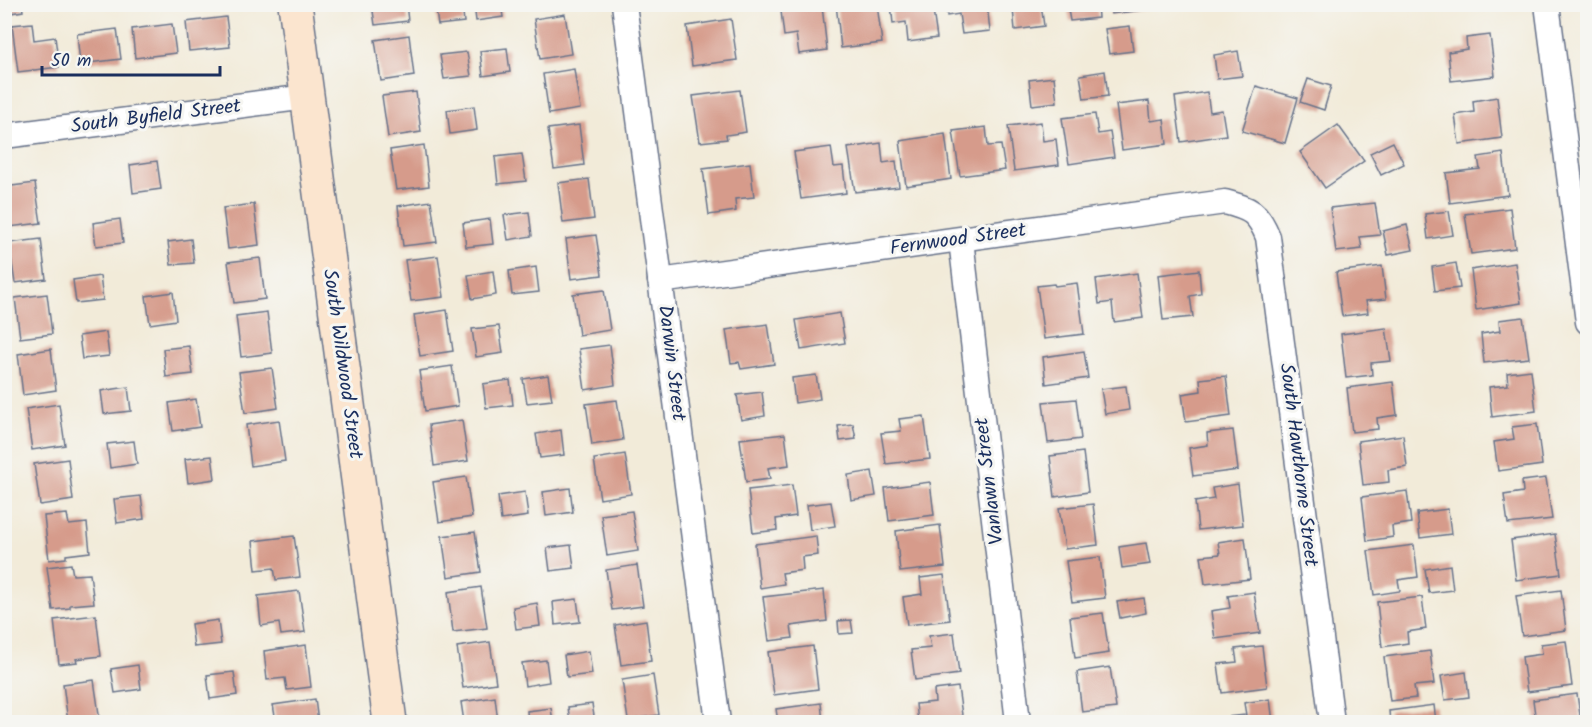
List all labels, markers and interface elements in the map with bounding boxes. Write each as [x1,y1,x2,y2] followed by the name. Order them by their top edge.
[42,39,220,77] scale bar
[51,47,91,76] text: 50 m
[69,91,243,143] street label: South Byfield Street
[888,215,1028,265] street label: Fernwood Street
[313,267,371,461] street label: South Wildwood Street
[648,303,694,423] street label: Darwin Street
[1270,362,1326,569] street label: South Hawthorne Street
[966,415,1014,546] street label: Vanlawn Street

